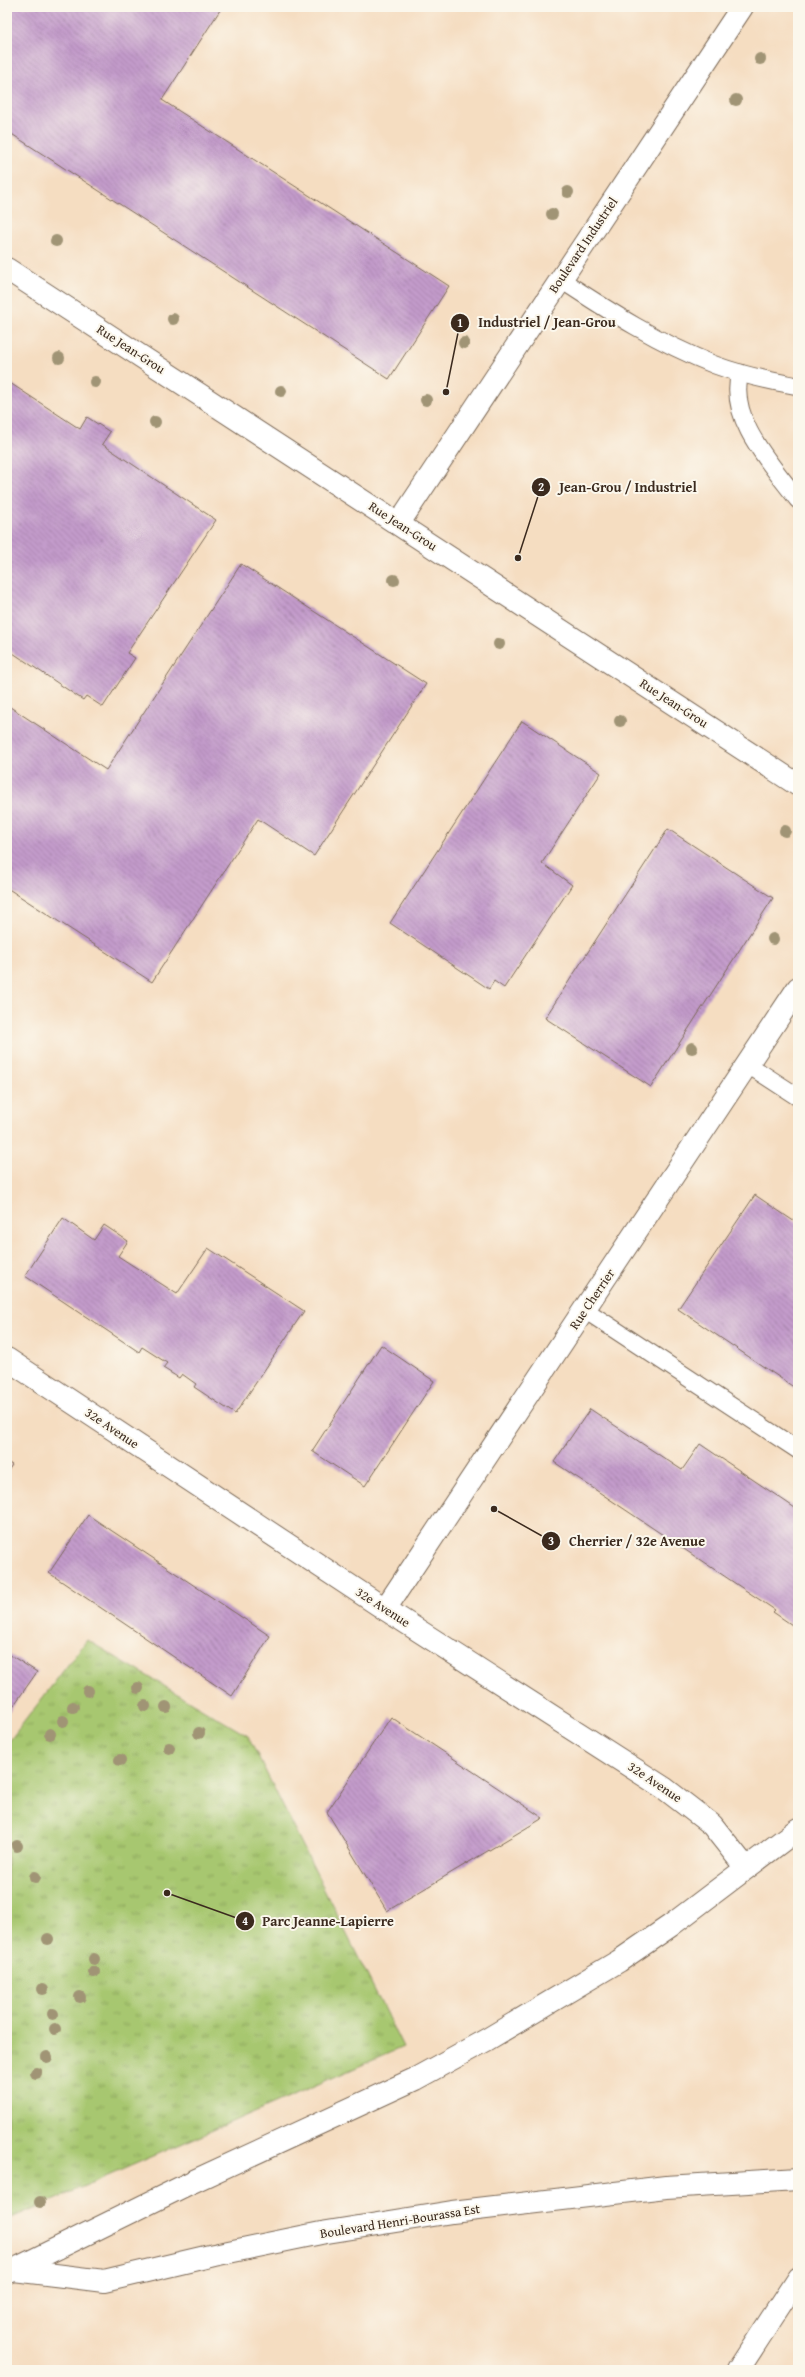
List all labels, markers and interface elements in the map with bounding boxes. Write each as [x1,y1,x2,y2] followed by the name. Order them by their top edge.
[544,193,622,297] street label: Boulevard Industriel
[450,310,623,336] callout: Industriel / Jean-Grou
[478,312,616,332] text: Industriel / Jean-Grou
[457,314,463,331] text: 1
[93,320,169,378] street label: Rue Jean-Grou
[531,474,705,500] callout: Jean-Grou / Industriel
[557,477,697,497] text: Jean-Grou / Industriel
[538,478,544,495] text: 2
[365,497,441,555] street label: Rue Jean-Grou
[636,674,712,732] street label: Rue Jean-Grou
[565,1264,620,1333] street label: Rue Cherrier
[81,1403,143,1453] street label: 32e Avenue
[541,1528,713,1554] callout: Cherrier / 32e Avenue
[569,1531,705,1551] text: Cherrier / 32e Avenue
[548,1532,554,1549] text: 3
[352,1582,414,1632] street label: 32e Avenue
[624,1757,686,1807] street label: 32e Avenue
[235,1908,402,1934] callout: Parc Jeanne-Lapierre
[262,1911,394,1931] text: Parc Jeanne-Lapierre
[242,1912,248,1929] text: 4
[319,2199,482,2243] street label: Boulevard Henri-Bourassa Est

